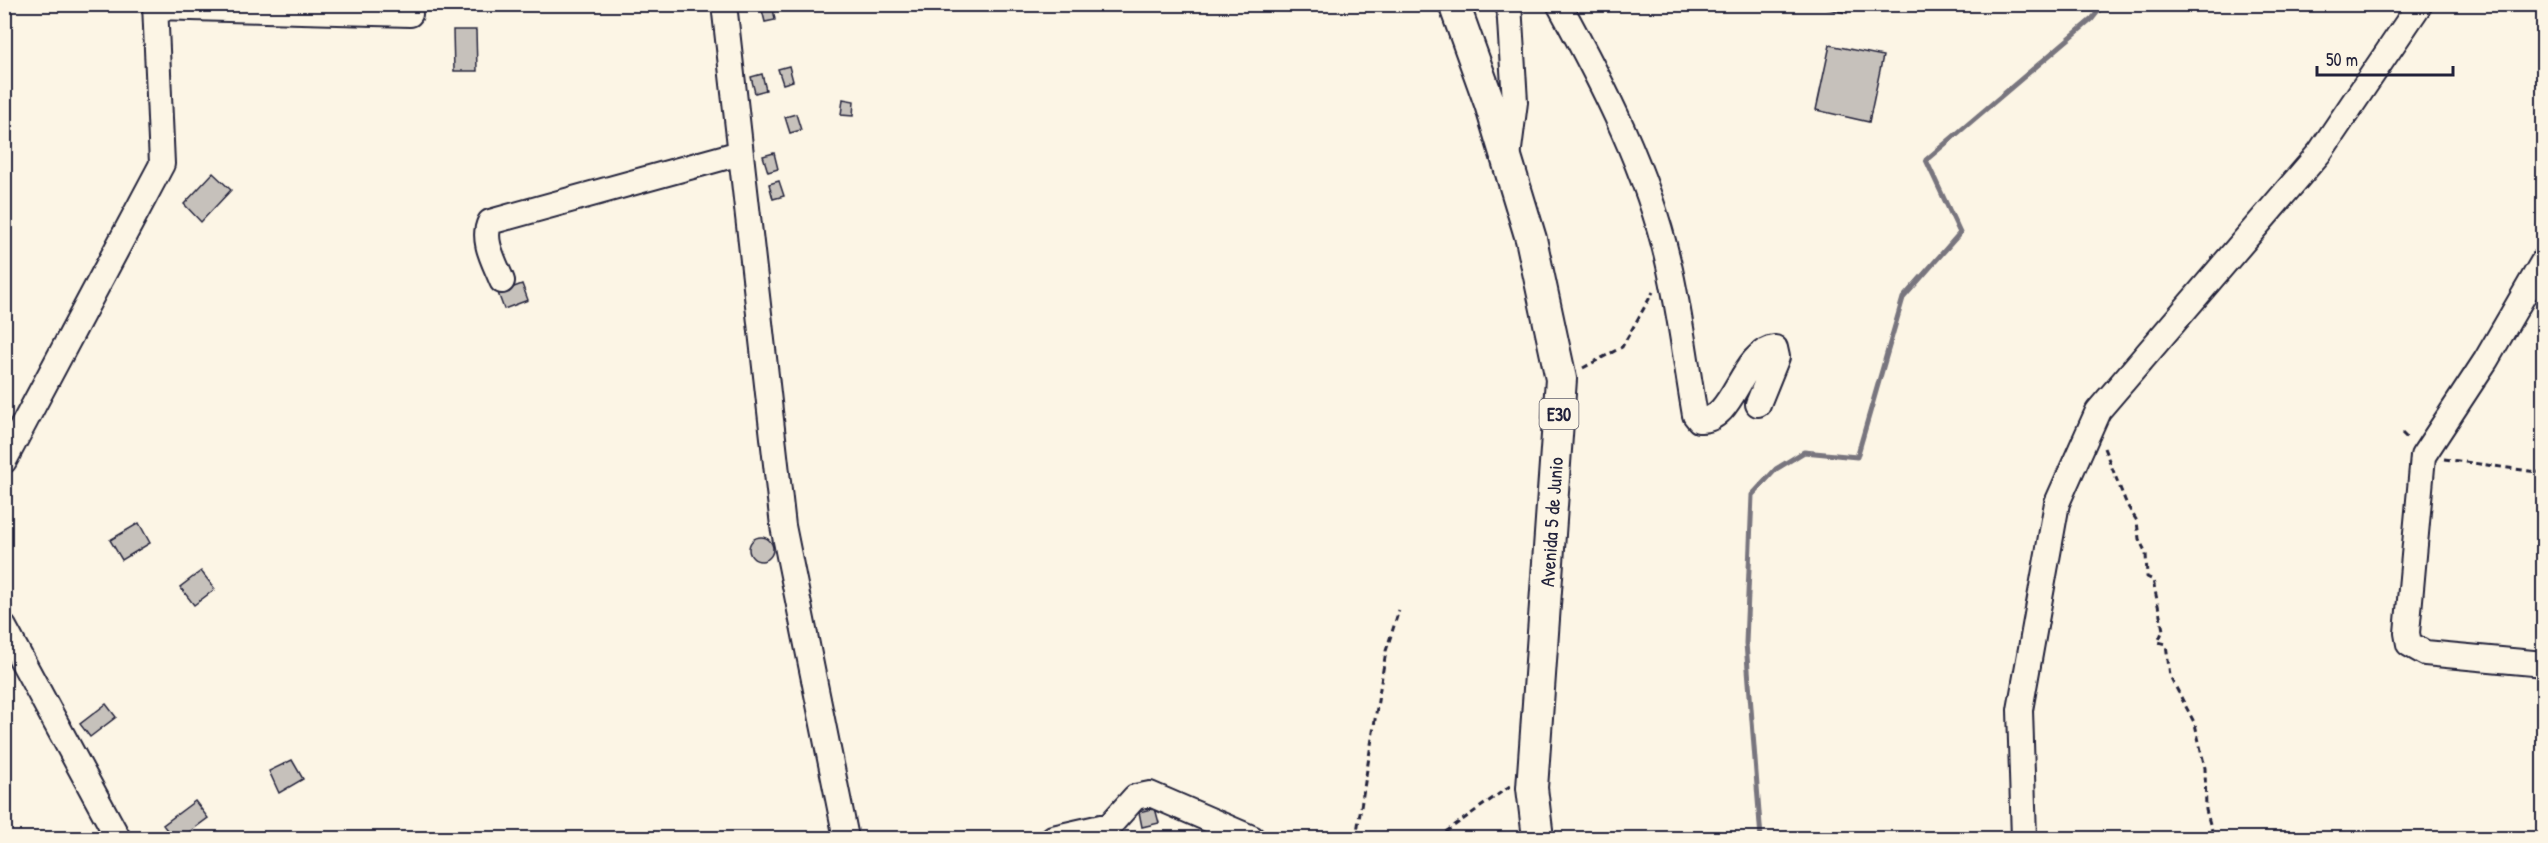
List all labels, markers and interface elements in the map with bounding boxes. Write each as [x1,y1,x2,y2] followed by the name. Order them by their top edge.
[2317,39,2454,77] scale bar
[2326,47,2358,72] text: 50 m
[1540,399,1578,429] road number: E30
[1533,456,1569,588] street label: Avenida 5 de Junio

